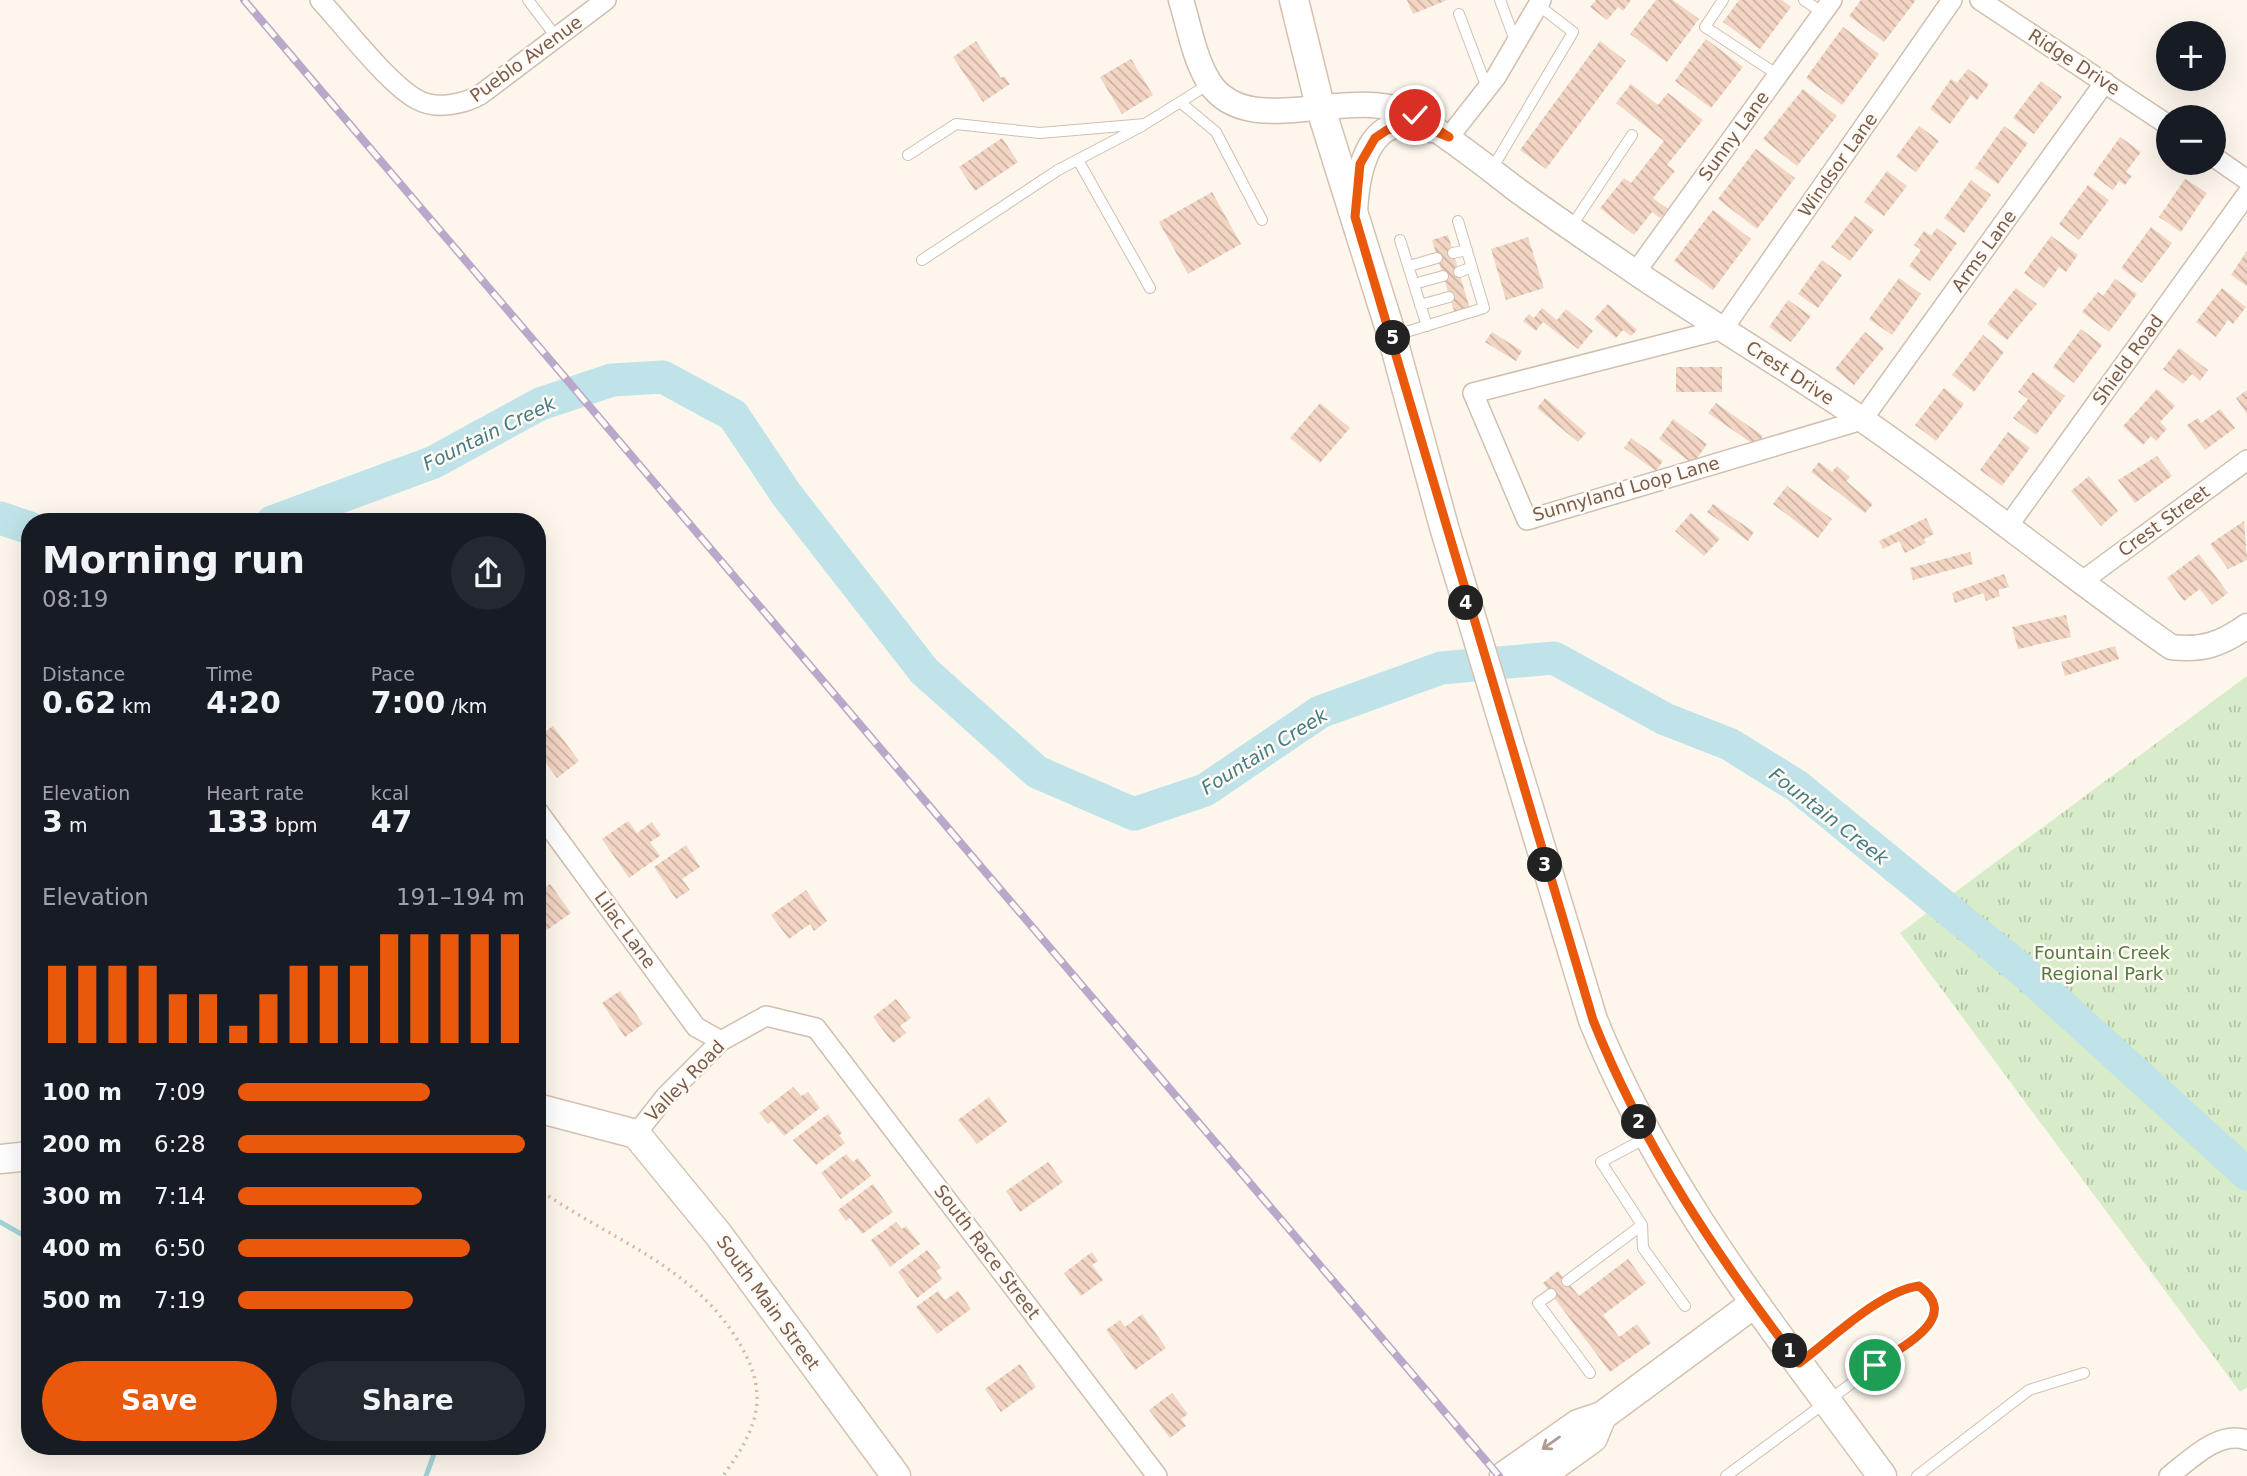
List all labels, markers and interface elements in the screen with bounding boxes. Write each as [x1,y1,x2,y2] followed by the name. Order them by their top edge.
[466,11,586,106] street label: Pueblo Avenue
[2156,21,2226,175] map controls
[2156,21,2226,91] button: +
[2024,24,2124,99] street label: Ridge Drive
[1385,85,1445,145] pin
[1694,87,1773,185] street label: Sunny Lane
[1396,96,1434,134] icon: check
[2156,105,2226,175] button: −
[1794,109,1881,221] street label: Windsor Lane
[1947,206,2020,296] street label: Arms Lane
[2088,311,2167,409] street label: Shield Road
[1376,320,1410,356] pin: 5
[1386,326,1399,348] text: 5
[1742,336,1838,409] street label: Crest Drive
[419,391,560,475] water label: Fountain Creek
[1530,452,1722,525] street label: Sunnyland Loop Lane
[2114,481,2213,561] street label: Crest Street
[451,536,525,610] button: share
[42,538,305,582] text: Morning run
[42,586,108,612] text: 08:19
[1448,586,1484,620] pin: 4
[1459,591,1472,613] text: 4
[42,663,125,685] text: Distance
[206,663,253,685] text: Time
[371,663,415,685] text: Pace
[42,685,116,720] text: 0.62
[206,685,281,720] text: 4:20
[371,685,445,720] text: 7:00
[116,695,152,717] text: km
[445,695,487,717] text: /km
[1197,703,1332,799] water label: Fountain Creek
[1765,763,1894,870] water label: Fountain Creek
[42,782,130,804] text: Elevation
[206,782,304,804] text: Heart rate
[371,782,409,804] text: kcal
[42,804,63,839] text: 3
[206,804,269,839] text: 133
[371,804,412,839] text: 47
[63,814,87,836] text: m
[269,814,318,836] text: bpm
[1528,848,1562,882] pin: 3
[1538,853,1551,875] text: 3
[42,884,149,910] text: Elevation
[396,884,525,910] text: 191–194 m
[590,887,660,972] street label: Lilac Lane
[2034,942,2171,984] park label: Fountain Creek Regional Park
[641,1036,729,1126] street label: Valley Road
[42,1079,122,1105] text: 100 m
[154,1079,206,1105] text: 7:09
[1622,1104,1656,1140] pin: 2
[1632,1110,1645,1132] text: 2
[42,1131,122,1157] text: 200 m
[154,1131,206,1157] text: 6:28
[930,1180,1045,1323] street label: South Race Street
[42,1183,122,1209] text: 300 m
[154,1183,206,1209] text: 7:14
[712,1231,824,1374] street label: South Main Street
[42,1235,122,1261] text: 400 m
[154,1235,206,1261] text: 6:50
[42,1287,122,1313] text: 500 m
[154,1287,206,1313] text: 7:19
[1772,1334,1808,1368] pin: 1
[1845,1335,1905,1395] pin
[1783,1339,1796,1361] text: 1
[1856,1346,1894,1384] icon: arrive
[42,1361,277,1441] button: Save
[291,1361,525,1441] button: Share
[1542,1436,1561,1450] one-way arrow

